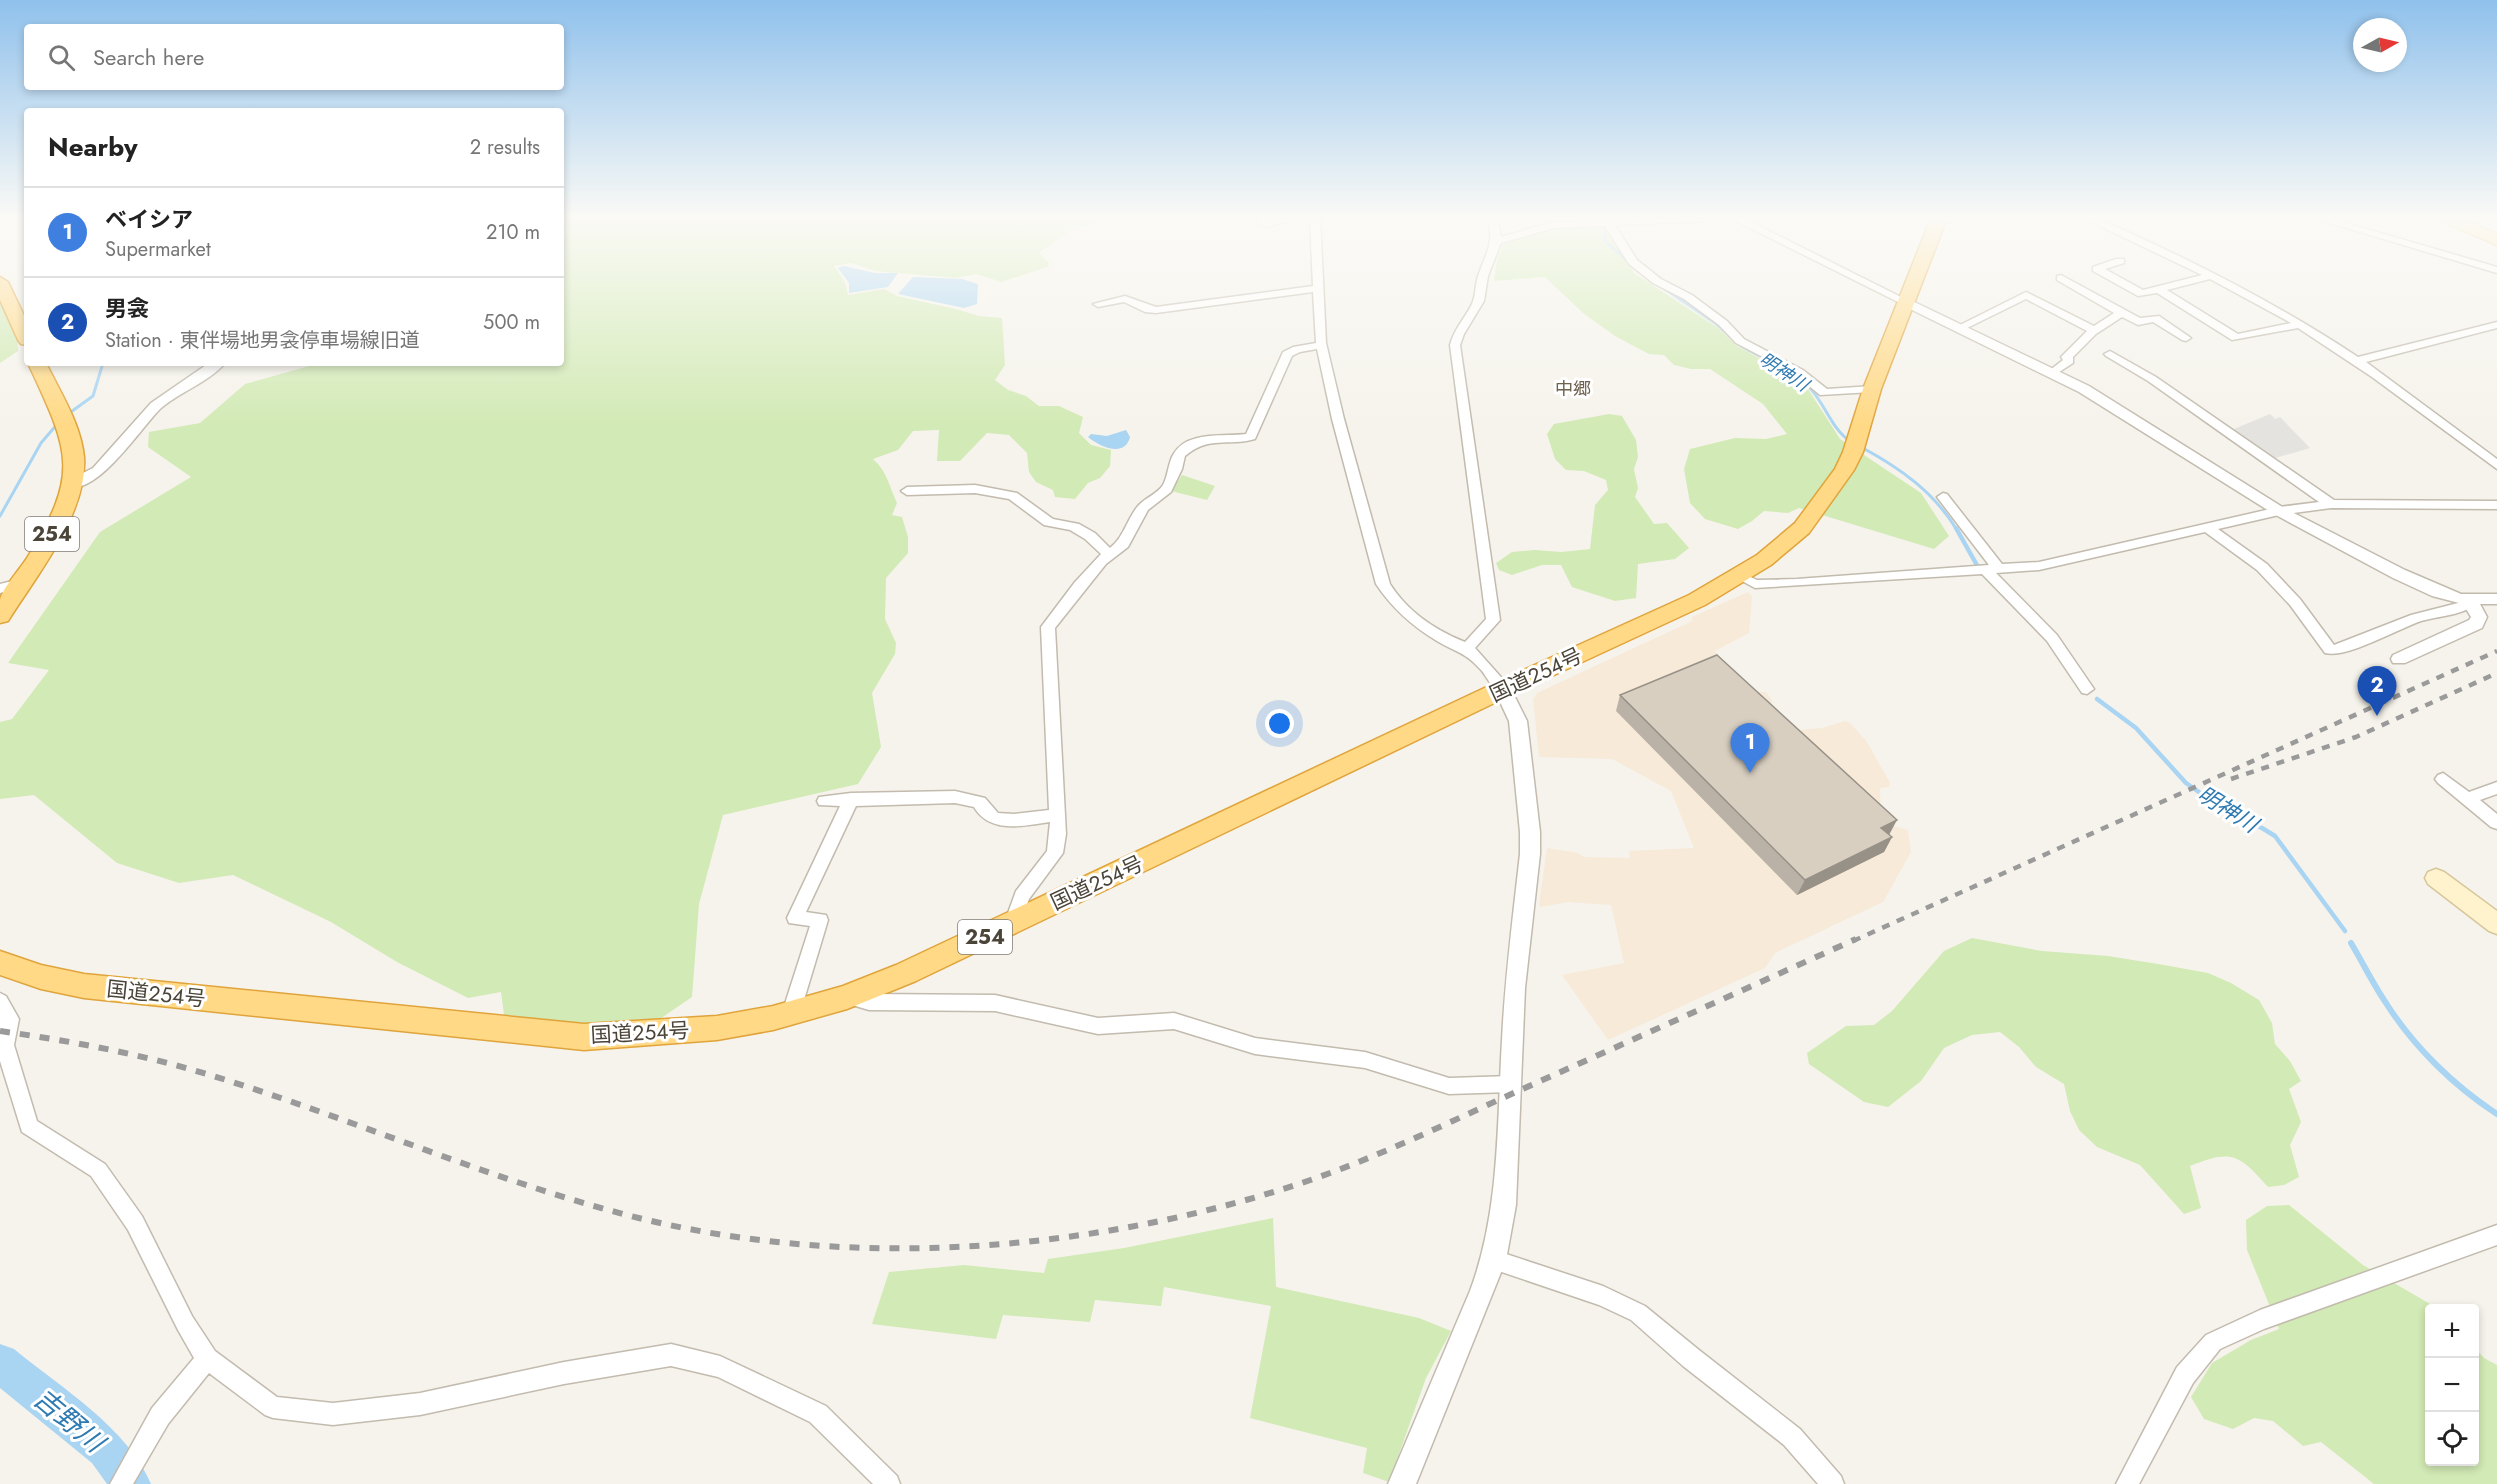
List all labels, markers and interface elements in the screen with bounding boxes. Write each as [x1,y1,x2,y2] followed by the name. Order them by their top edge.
[2353,18,2407,72] north arrow
[24,24,564,90] search box
[45,41,78,74] icon: search
[93,41,204,73] text: Search here
[48,128,137,166] text: Nearby
[470,133,540,162] text: 2 results
[105,203,193,235] text: ベイシア
[62,218,73,247] text: 1
[486,218,540,247] text: 210 m
[105,235,211,264] text: Supermarket
[105,292,149,324] text: 男衾
[61,308,74,337] text: 2
[483,308,540,337] text: 500 m
[105,326,420,355] text: Station · 東伴場地男衾停車場線旧道
[1754,346,1815,399] water label: 明神川
[1555,376,1591,402] district label: 中郷
[25,517,79,551] road number: 254
[1485,640,1587,710] street label: 国道254号
[2358,666,2396,716] pin: 2
[1265,709,1294,738] your location
[1730,724,1770,773] pin: 1
[2192,778,2266,841] water label: 明神川
[1046,848,1148,918] street label: 国道254号
[958,920,1012,954] road number: 254
[105,974,207,1014] street label: 国道254号
[590,1015,690,1051] street label: 国道254号
[2425,1304,2479,1466] map controls
[2425,1304,2479,1358] button: +
[2425,1358,2479,1412] button: −
[25,1379,115,1463] water label: 吉野川
[2425,1412,2479,1466] button: locate

